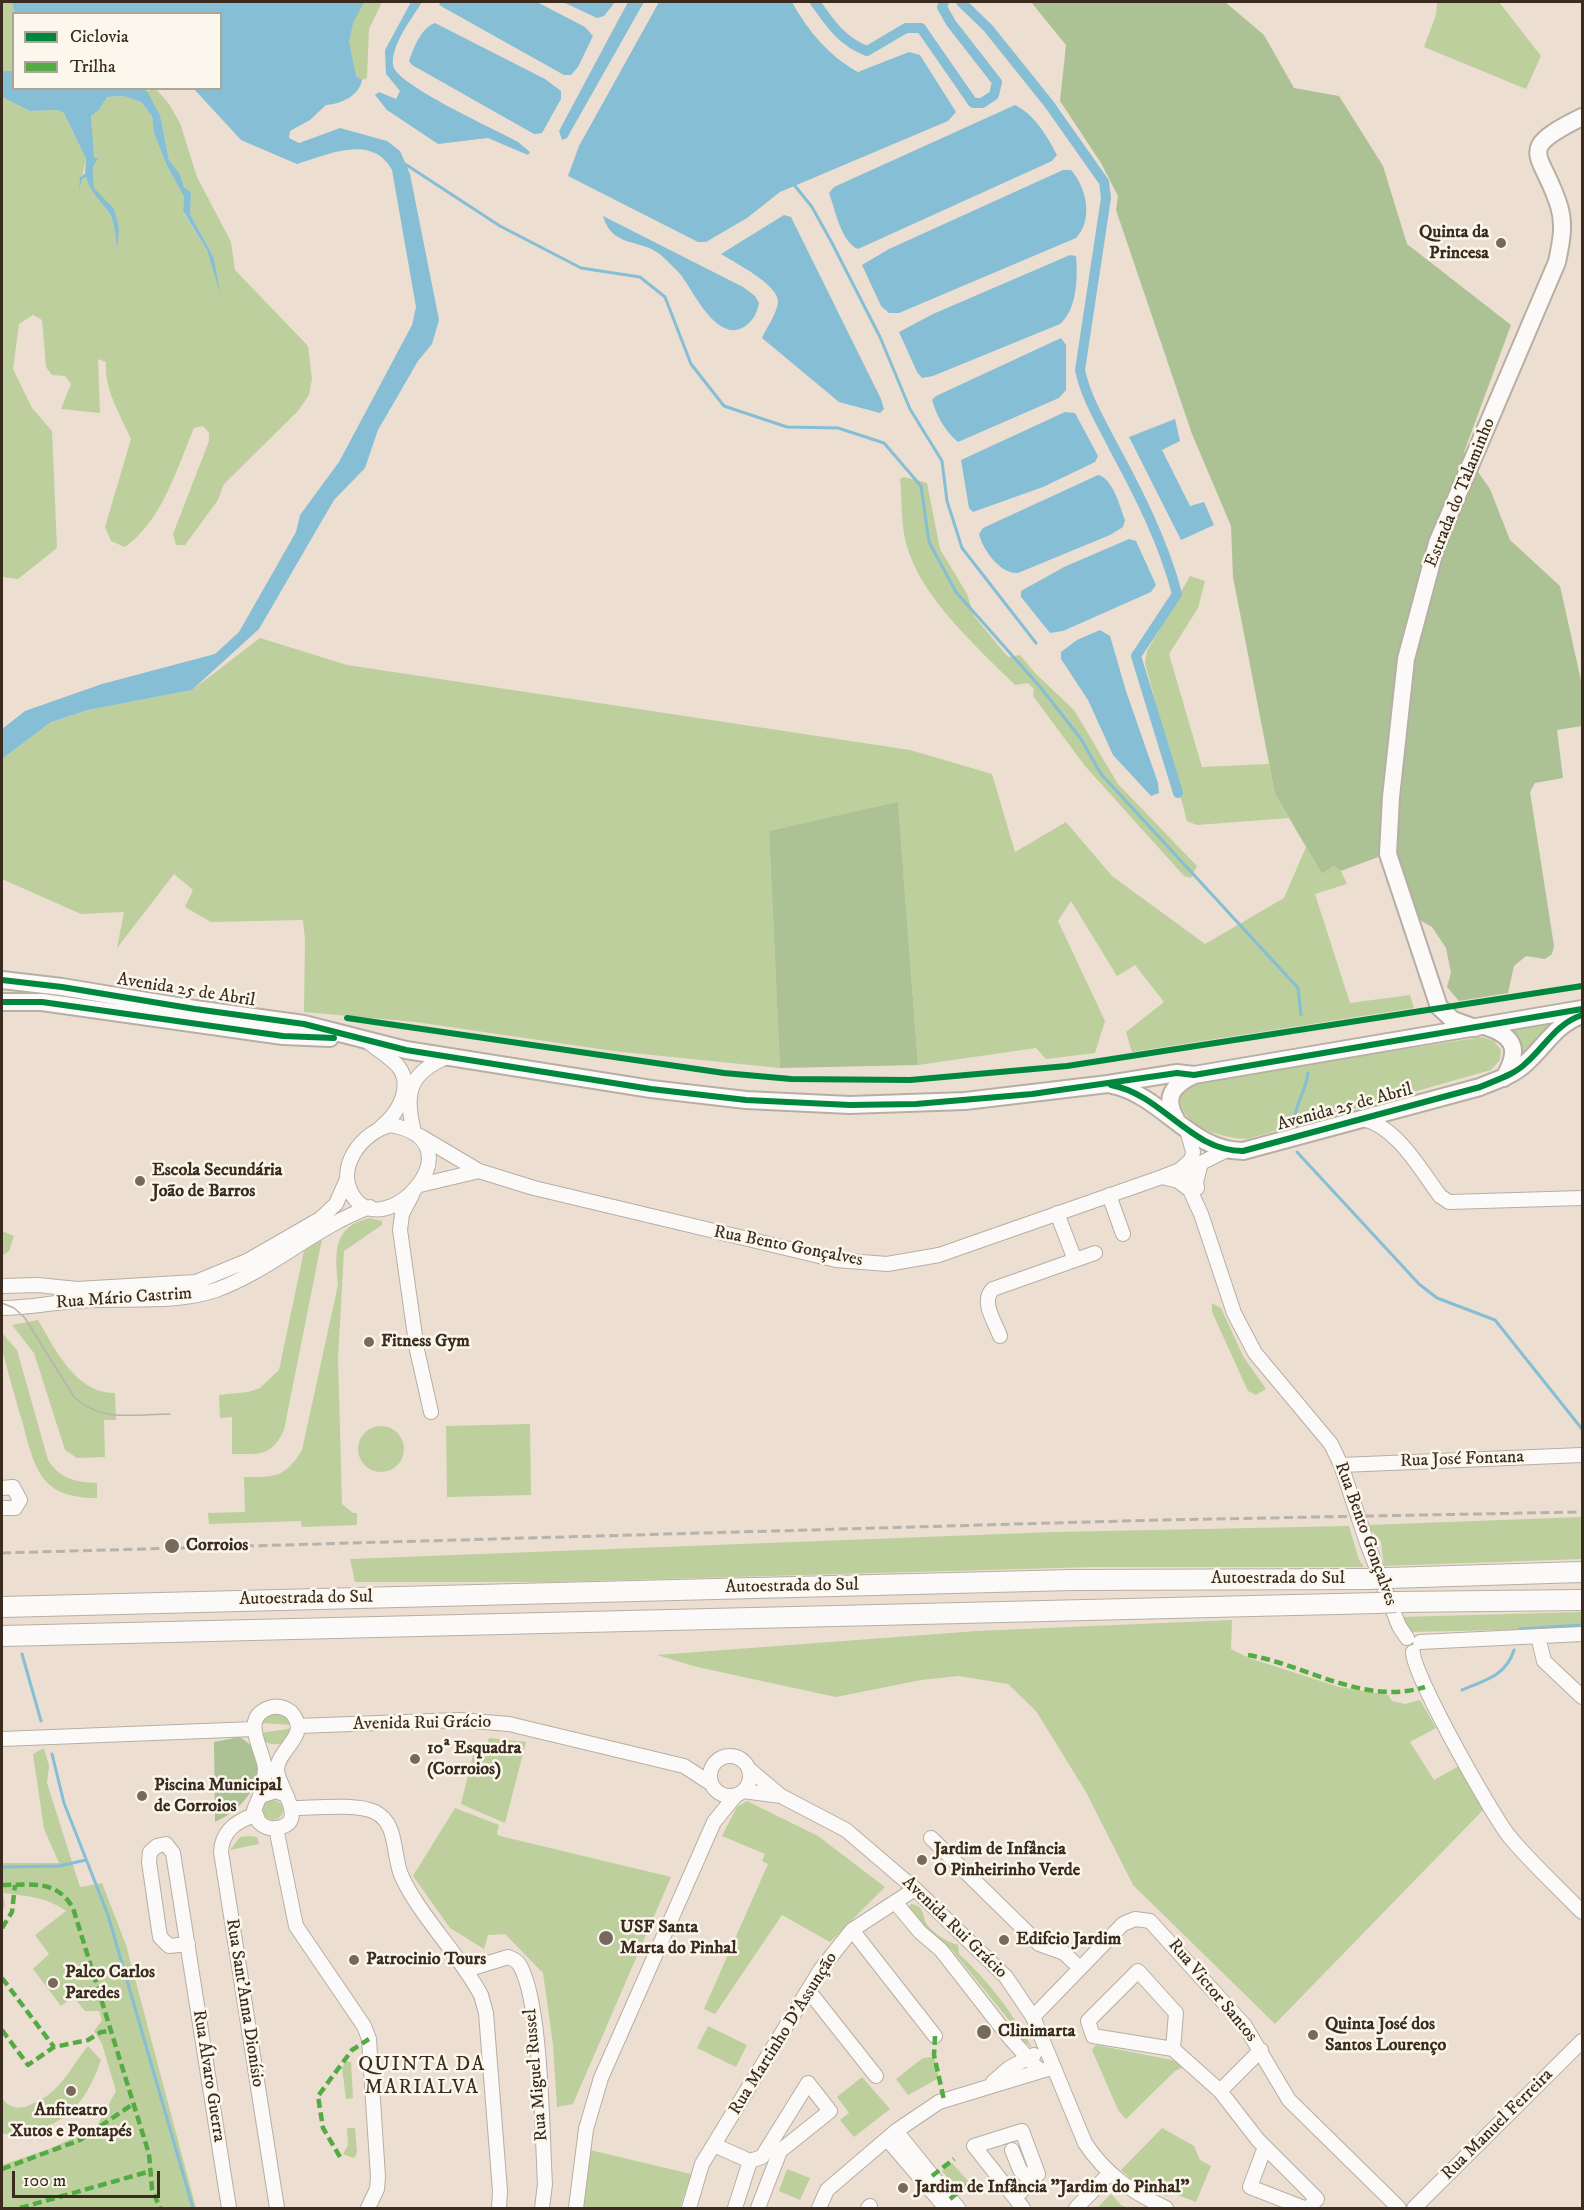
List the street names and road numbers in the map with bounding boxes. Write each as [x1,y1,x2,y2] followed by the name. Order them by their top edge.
[1421,415,1501,571] street label: Estrada do Talaminho
[115,969,257,1013] street label: Avenida 25 de Abril
[1275,1080,1415,1136] street label: Avenida 25 de Abril
[712,1222,864,1272] street label: Rua Bento Gonçalves
[55,1283,193,1315] street label: Rua Mário Castrim
[1400,1447,1524,1473] street label: Rua José Fontana
[1329,1459,1401,1609] street label: Rua Bento Gonçalves
[1211,1568,1345,1590] street label: Autoestrada do Sul
[725,1575,859,1599] street label: Autoestrada do Sul
[239,1587,373,1611] street label: Autoestrada do Sul
[353,1712,491,1736] street label: Avenida Rui Grácio
[897,1872,1011,1984] street label: Avenida Rui Grácio
[220,1917,268,2089] street label: Rua Sant'Anna Dionísio
[1163,1935,1261,2047] street label: Rua Victor Santos
[725,1949,843,2119] street label: Rua Martinho D'Assunção
[187,2008,229,2144] street label: Rua Álvaro Guerra
[520,2008,554,2142] street label: Rua Miguel Russel
[1438,2065,1558,2185] street label: Rua Manuel Ferreira

